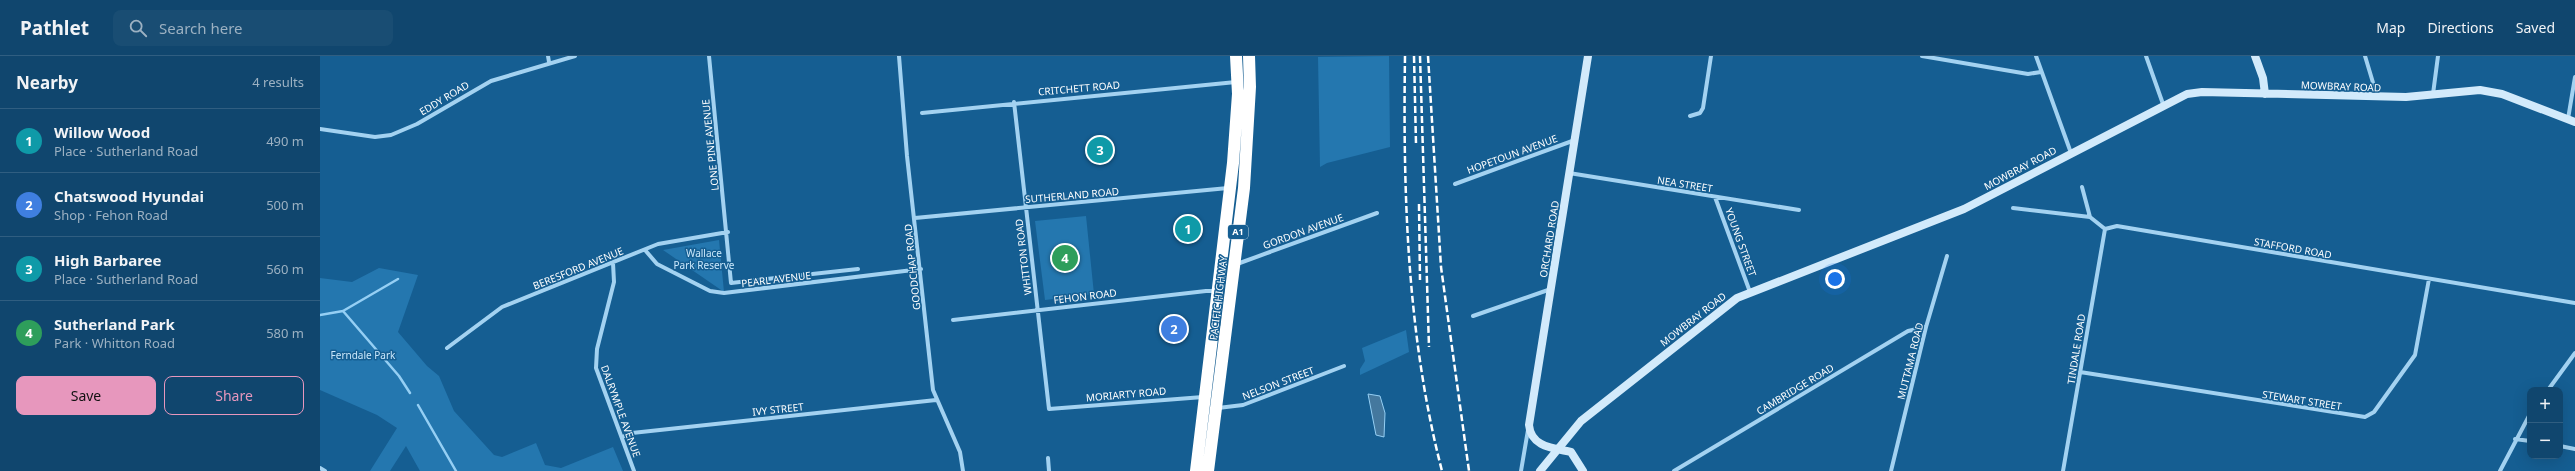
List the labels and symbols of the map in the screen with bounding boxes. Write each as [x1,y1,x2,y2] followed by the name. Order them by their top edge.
[1038,77,1120,99] street label: CRITCHETT ROAD
[416,78,472,118] street label: EDDY ROAD
[2301,78,2381,94] street label: MOWBRAY ROAD
[698,99,722,191] street label: LONE PINE AVENUE
[1465,131,1559,177] street label: HOPETOUN AVENUE
[1087,135,1113,165] pin: 3
[1981,143,2059,193] street label: MOWBRAY ROAD
[1656,173,1714,195] street label: NEA STREET
[1024,184,1120,206] street label: SUTHERLAND ROAD
[1536,199,1562,279] street label: ORCHARD ROAD
[1722,206,1760,279] street label: YOUNG STREET
[1261,210,1345,252] street label: GORDON AVENUE
[1175,214,1201,244] pin: 1
[1011,218,1035,296] street label: WHITTON ROAD
[901,223,923,311] street label: GOODCHAP ROAD
[1228,225,1248,239] road number: A1
[2253,234,2333,262] street label: STAFFORD ROAD
[531,243,625,293] street label: BERESFORD AVENUE
[1052,243,1078,273] pin: 4
[674,246,735,272] park label: Wallace Park Reserve
[1206,255,1230,341] street label: PACIFIC HIGHWAY
[740,268,812,290] street label: PEARL AVENUE
[1825,269,1845,289] your location
[1053,285,1117,307] street label: FEHON ROAD
[1657,289,1729,349] street label: MOWBRAY ROAD
[2064,313,2088,385] street label: TINDALE ROAD
[1161,314,1187,344] pin: 2
[1894,321,1926,401] street label: MUTTAMA ROAD
[331,348,396,362] park label: Ferndale Park
[1754,360,1836,418] street label: CAMBRIDGE ROAD
[598,363,644,459] street label: DALRYMPLE AVENUE
[1240,363,1316,403] street label: NELSON STREET
[1085,384,1167,404] street label: MORIARTY ROAD
[2261,387,2343,413] street label: STEWART STREET
[752,399,805,419] street label: IVY STREET

